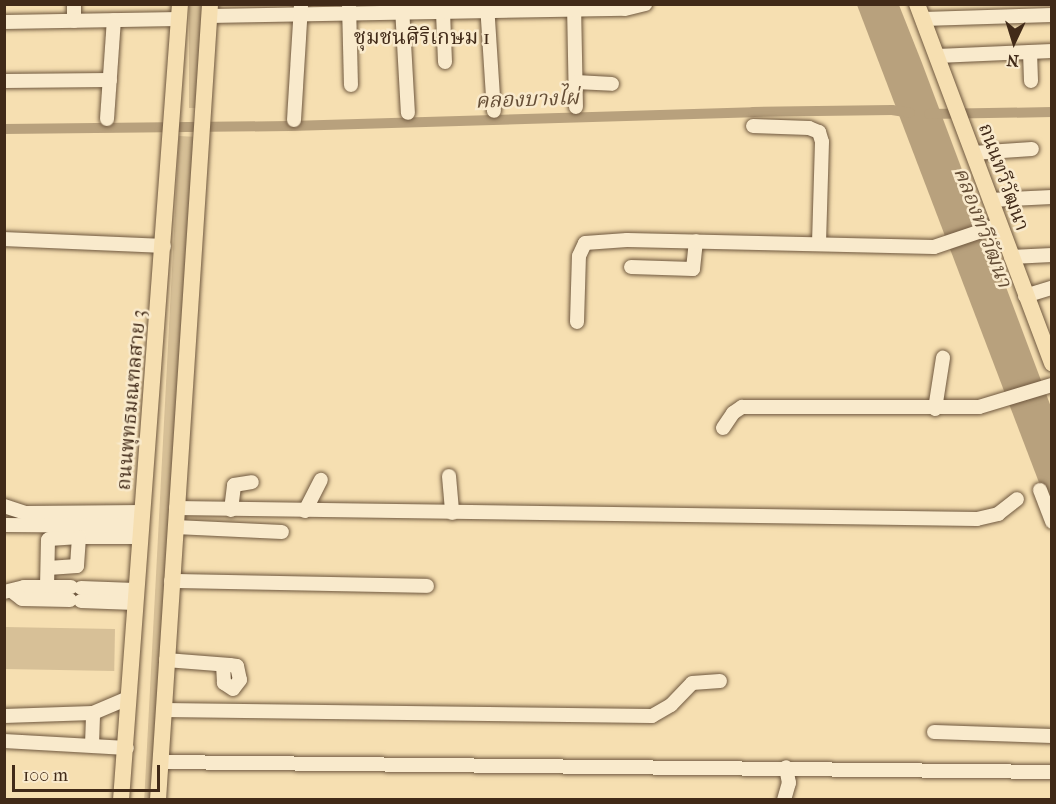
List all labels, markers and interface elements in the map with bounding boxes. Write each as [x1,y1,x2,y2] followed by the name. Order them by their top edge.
[984,12,1044,72] north arrow
[354,24,490,50] district label: ชุมชนศิริเกษม 1
[1006,51,1019,70] text: N
[475,85,579,113] water label: คลองบางไผ่
[973,120,1035,234] street label: ถนนทวีวัฒนา
[949,163,1017,291] water label: คลองทวีวัฒนา
[111,309,151,491] street label: ถนนพุทธมณฑลสาย 3
[15,753,164,791] scale bar
[23,765,68,786] text: 100 m

